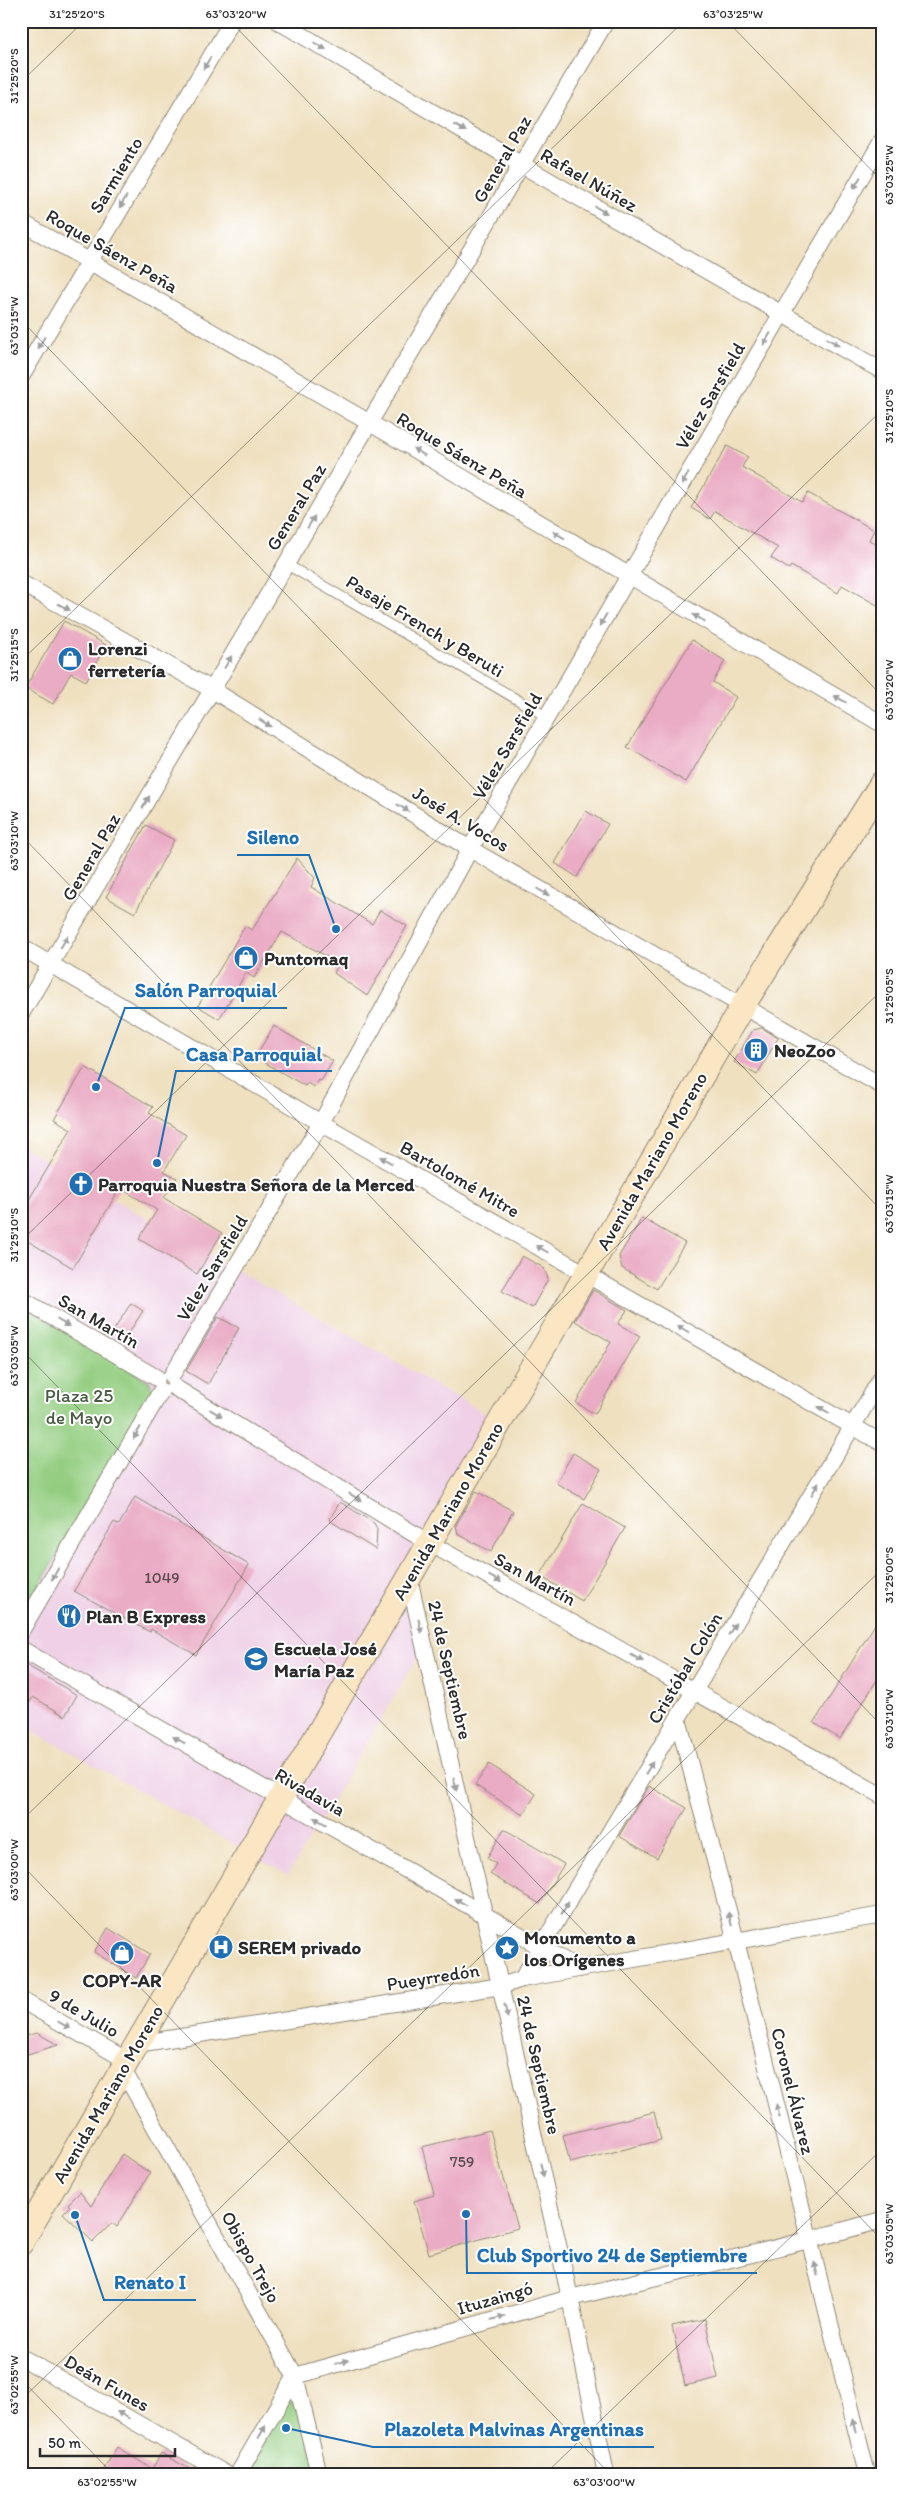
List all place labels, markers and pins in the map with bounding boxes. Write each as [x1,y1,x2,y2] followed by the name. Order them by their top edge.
[88,637,167,682] place label: Lorenzi ferretería
[57,646,83,672] shop icon: Lorenzi ferretería
[237,820,309,855] callout: Sileno
[233,945,259,971] shop icon: Puntomaq
[264,947,349,970] place label: Puntomaq
[125,973,287,1008] callout: Salón Parroquial
[176,1036,332,1071] callout: Casa Parroquial
[743,1037,769,1063] building icon: NeoZoo
[774,1039,836,1062] place label: NeoZoo
[68,1171,94,1197] church icon: Parroquia Nuestra Señora de la Merced
[98,1173,415,1196] place label: Parroquia Nuestra Señora de la Merced
[56,1603,82,1629] restaurant icon: Plan B Express
[86,1605,207,1628] place label: Plan B Express
[274,1637,377,1682] place label: Escuela José María Paz
[243,1646,269,1672] school or university icon: Escuela José María Paz
[524,1926,636,1971] place label: Monumento a los Orígenes
[208,1934,234,1960] hospital icon: SEREM privado
[494,1935,520,1961] place icon: Monumento a los Orígenes
[238,1936,361,1959] place label: SEREM privado
[109,1940,135,1966] shop icon: COPY-AR
[83,1969,162,1992] place label: COPY-AR
[467,2238,757,2273] callout: Club Sportivo 24 de Septiembre
[104,2265,196,2300] callout: Renato I
[373,2412,654,2447] callout: Plazoleta Malvinas Argentinas

